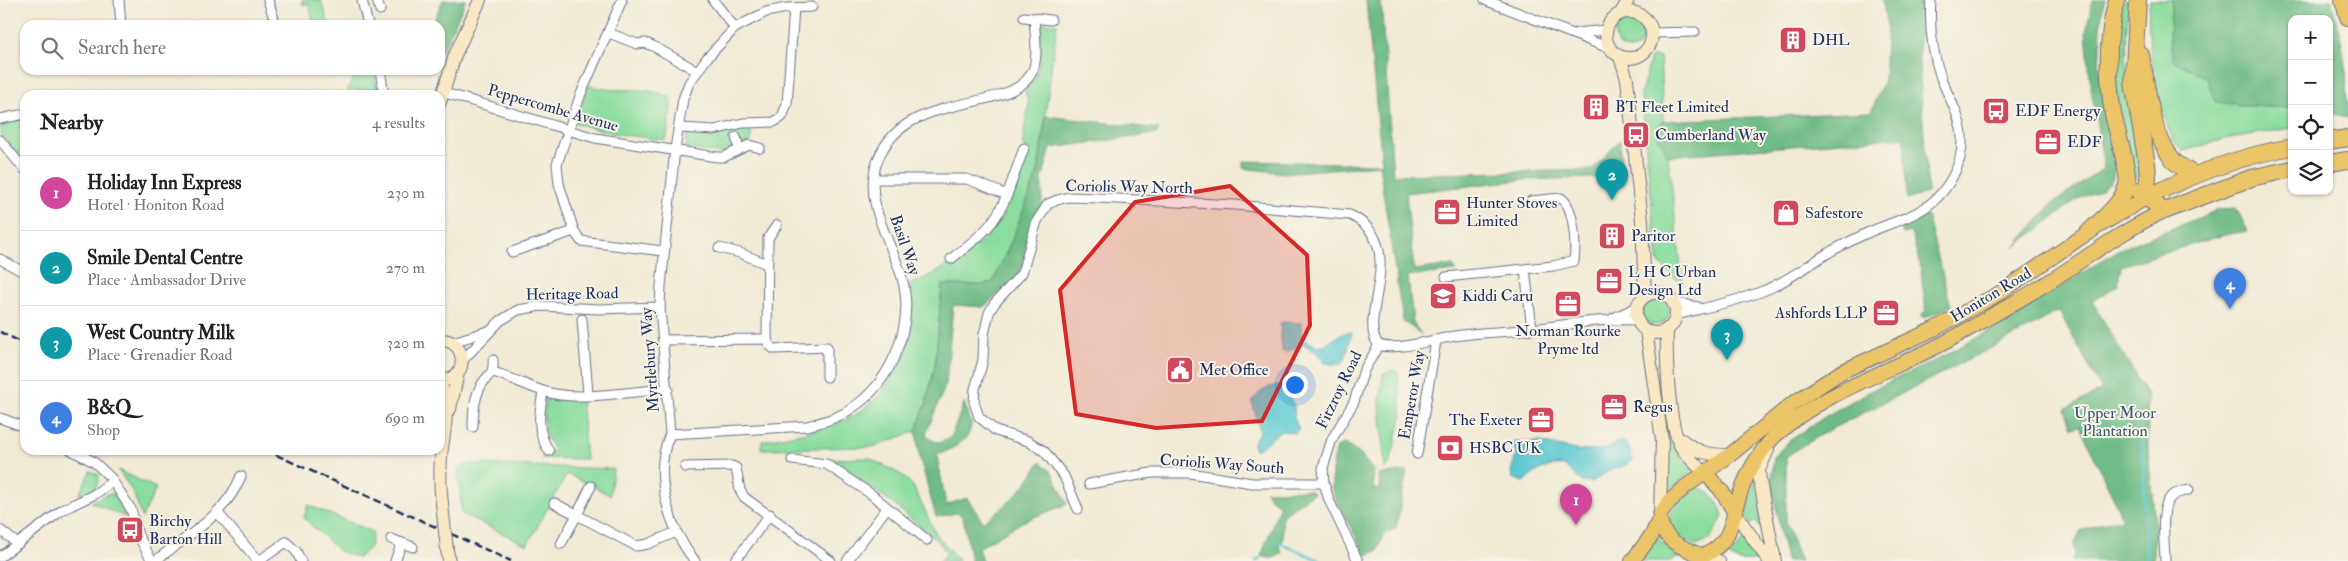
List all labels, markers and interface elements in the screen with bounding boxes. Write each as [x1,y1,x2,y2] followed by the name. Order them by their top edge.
[2288,15,2333,195] map controls
[2288,15,2333,60] button: +
[20,20,445,75] search box
[1778,25,1808,55] building icon: DHL
[1812,30,1850,50] place label: DHL
[38,34,66,62] icon: search
[78,36,166,60] text: Search here
[2288,60,2333,105] button: −
[485,80,621,137] street label: Peppercombe Avenue
[1581,92,1611,122] building icon: BT Fleet Limited
[1981,96,2011,126] bus stop icon: EDF Energy
[1615,97,1729,117] place label: BT Fleet Limited
[2015,101,2101,121] place label: EDF Energy
[2288,105,2333,150] button: locate
[40,109,103,136] text: Nearby
[372,113,425,133] text: 4 results
[1621,120,1651,150] bus stop icon: Cumberland Way
[1655,125,1767,145] place label: Cumberland Way
[2033,127,2063,157] office icon: EDF
[2067,132,2101,152] place label: EDF
[2288,150,2333,195] button: layers
[1596,159,1628,200] pin: 2
[87,171,241,195] text: Holiday Inn Express
[1065,176,1193,198] street label: Coriolis Way North
[53,183,59,203] text: 1
[387,183,425,203] text: 230 m
[1466,193,1557,231] place label: Hunter Stoves Limited
[87,195,224,215] text: Hotel · Honiton Road
[1432,197,1462,227] office icon: Hunter Stoves Limited
[1771,198,1801,228] shop icon: Safestore
[1805,203,1864,223] place label: Safestore
[885,212,925,279] street label: Basil Way
[1597,221,1627,251] building icon: Paritor
[1631,226,1676,246] place label: Paritor
[87,246,243,270] text: Smile Dental Centre
[52,258,60,278] text: 2
[386,258,425,278] text: 270 m
[1628,262,1716,300] place label: L H C Urban Design Ltd
[1947,263,2035,327] street label: Honiton Road
[1594,266,1624,296] office icon: L H C Urban Design Ltd
[2214,268,2246,309] pin: 4
[87,270,246,290] text: Place · Ambassador Drive
[1428,281,1458,311] school or university icon: Kiddi Caru
[525,283,619,305] street label: Heritage Road
[1462,286,1533,306] place label: Kiddi Caru
[1553,289,1583,319] office icon: Norman Rourke Pryme ltd
[1871,298,1901,328] office icon: Ashfords LLP
[1774,303,1867,323] place label: Ashfords LLP
[636,306,664,413] street label: Myrtlebury Way
[1711,319,1743,360] pin: 3
[87,321,235,345] text: West Country Milk
[1515,321,1621,359] place label: Norman Rourke Pryme ltd
[53,333,59,353] text: 3
[387,333,425,353] text: 320 m
[87,345,232,365] text: Place · Grenadier Road
[1312,348,1367,432] street label: Fitzroy Road
[1394,348,1431,441] street label: Emperor Way
[1165,355,1195,385] public building icon: Met Office
[1199,360,1269,380] place label: Met Office
[1282,372,1308,398] your location
[1599,392,1629,422] office icon: Regus
[87,396,131,420] text: B&Q
[1633,397,1673,417] place label: Regus
[2074,403,2156,441] park label: Upper Moor Plantation
[1526,405,1556,435] office icon: The Exeter
[52,408,60,428] text: 4
[385,408,425,428] text: 690 m
[1449,410,1522,430] place label: The Exeter
[87,420,120,440] text: Shop
[1435,433,1465,463] bank icon: HSBC UK
[1469,438,1542,458] place label: HSBC UK
[1159,450,1285,478] street label: Coriolis Way South
[1560,484,1592,525] pin: 1
[149,511,222,549] place label: Birchy Barton Hill
[115,515,145,545] bus stop icon: Birchy Barton Hill

